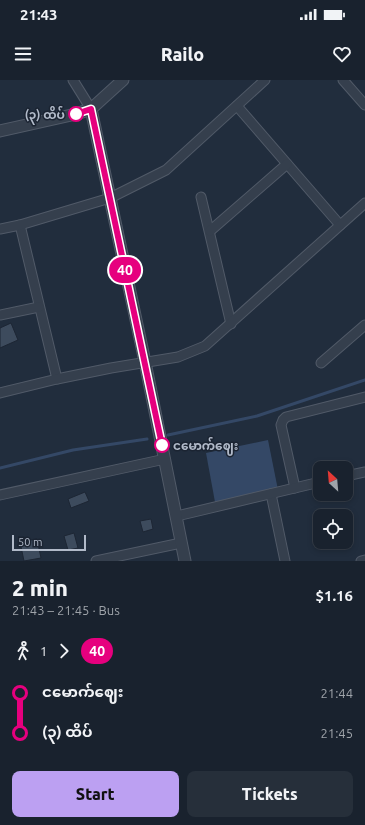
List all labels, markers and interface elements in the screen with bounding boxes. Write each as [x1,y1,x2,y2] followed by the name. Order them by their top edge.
[20,6,58,23] text: 21:43
[12,43,34,65] icon: menu
[331,43,353,65] icon: heart
[161,44,204,64] text: Railo
[25,105,65,125] place label: (၃) ထိပ်
[68,106,84,122] marker: (၃) ထိပ်
[107,257,143,283] line badge: 40
[117,262,133,278] text: 40
[173,436,238,456] place label: ငမောက်ဈေး
[154,437,170,453] marker: ငမောက်ဈေး
[313,461,353,501] north arrow
[313,461,353,549] map controls
[313,509,353,549] button: locate
[12,533,86,552] scale bar
[18,536,42,548] text: 50 m
[12,575,68,600] text: 2 min
[315,587,353,604] text: $1.16
[12,603,120,617] text: 21:43 – 21:45 · Bus
[12,640,34,662] icon: walk
[53,640,75,662] icon: forward
[89,643,105,659] text: 40
[40,644,47,658] text: 1
[42,683,124,700] text: ငမောက်ဈေး
[320,686,353,700] text: 21:44
[42,723,92,740] text: (၃) ထိပ်
[320,726,353,740] text: 21:45
[12,771,179,817] button: Start
[187,771,353,817] button: Tickets

